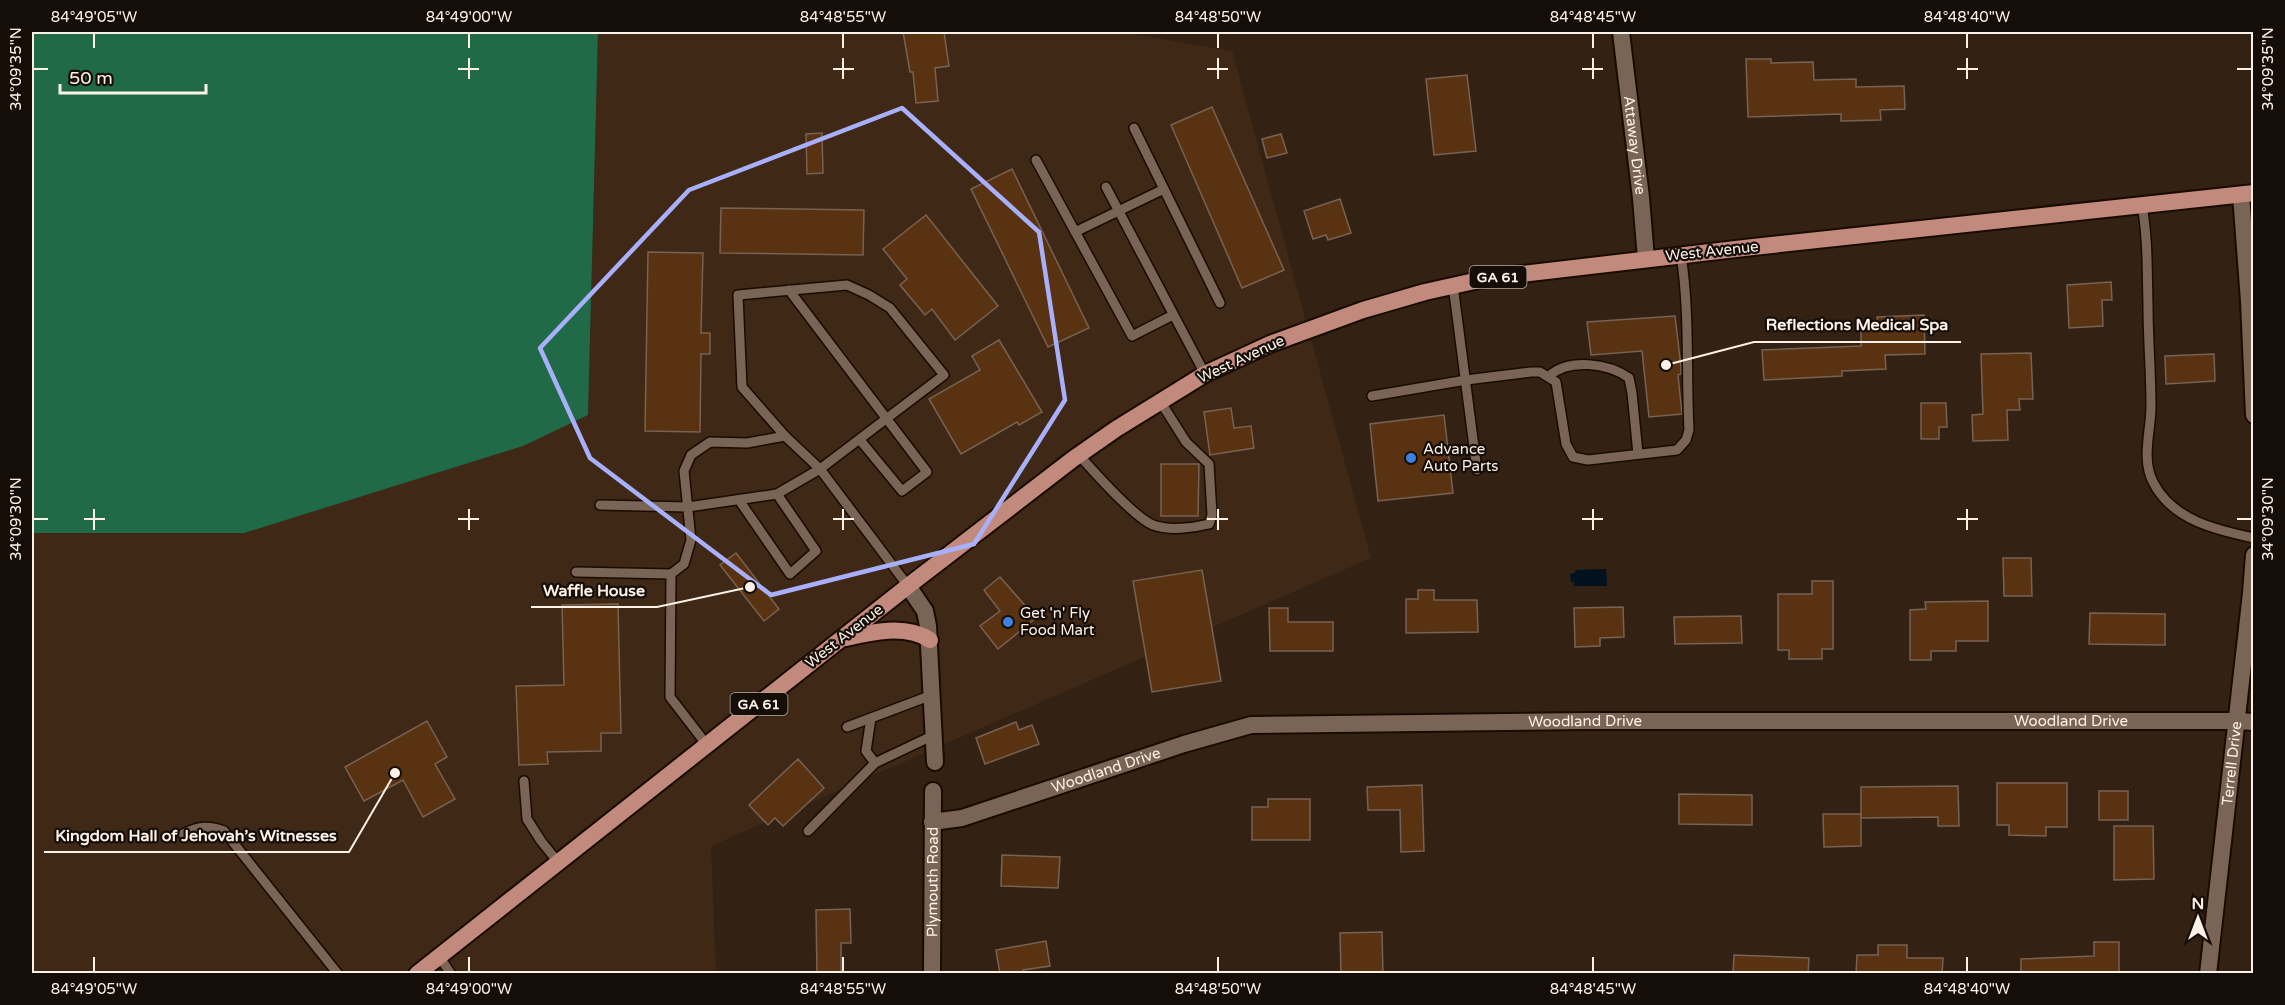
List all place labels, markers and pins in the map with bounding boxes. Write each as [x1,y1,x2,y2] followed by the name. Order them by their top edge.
[1754,308,1961,342] callout: Reflections Medical Spa
[1423,440,1499,475] place label: Advance Auto Parts
[1404,451,1418,465] marker: Advance Auto Parts
[531,573,657,607] callout: Waffle House
[1020,604,1095,639] place label: Get 'n' Fly Food Mart
[1001,615,1015,629] marker: Get 'n' Fly Food Mart
[44,818,349,852] callout: Kingdom Hall of Jehovah’s Witnesses

